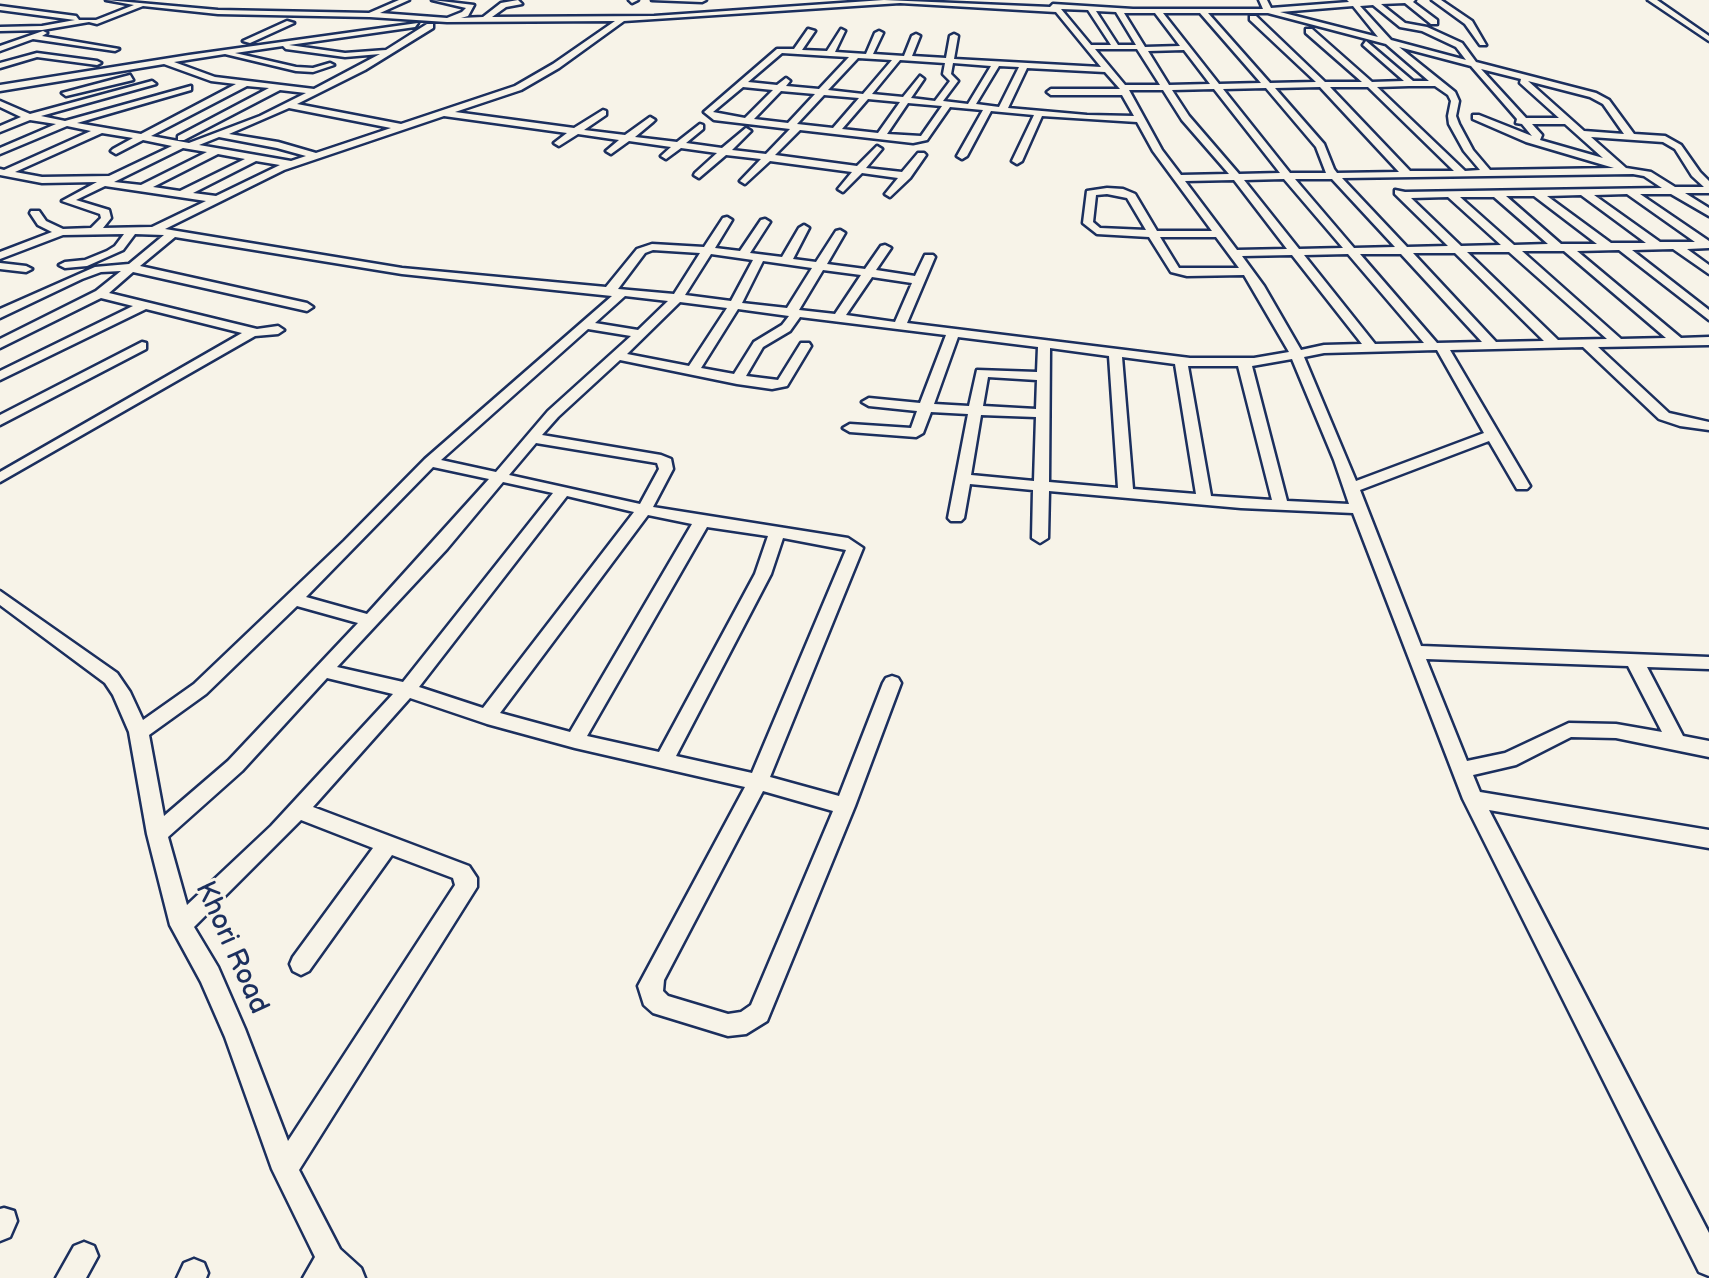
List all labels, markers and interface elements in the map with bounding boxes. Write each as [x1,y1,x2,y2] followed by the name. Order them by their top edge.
[187,877,275,1019] street label: Khori Road

